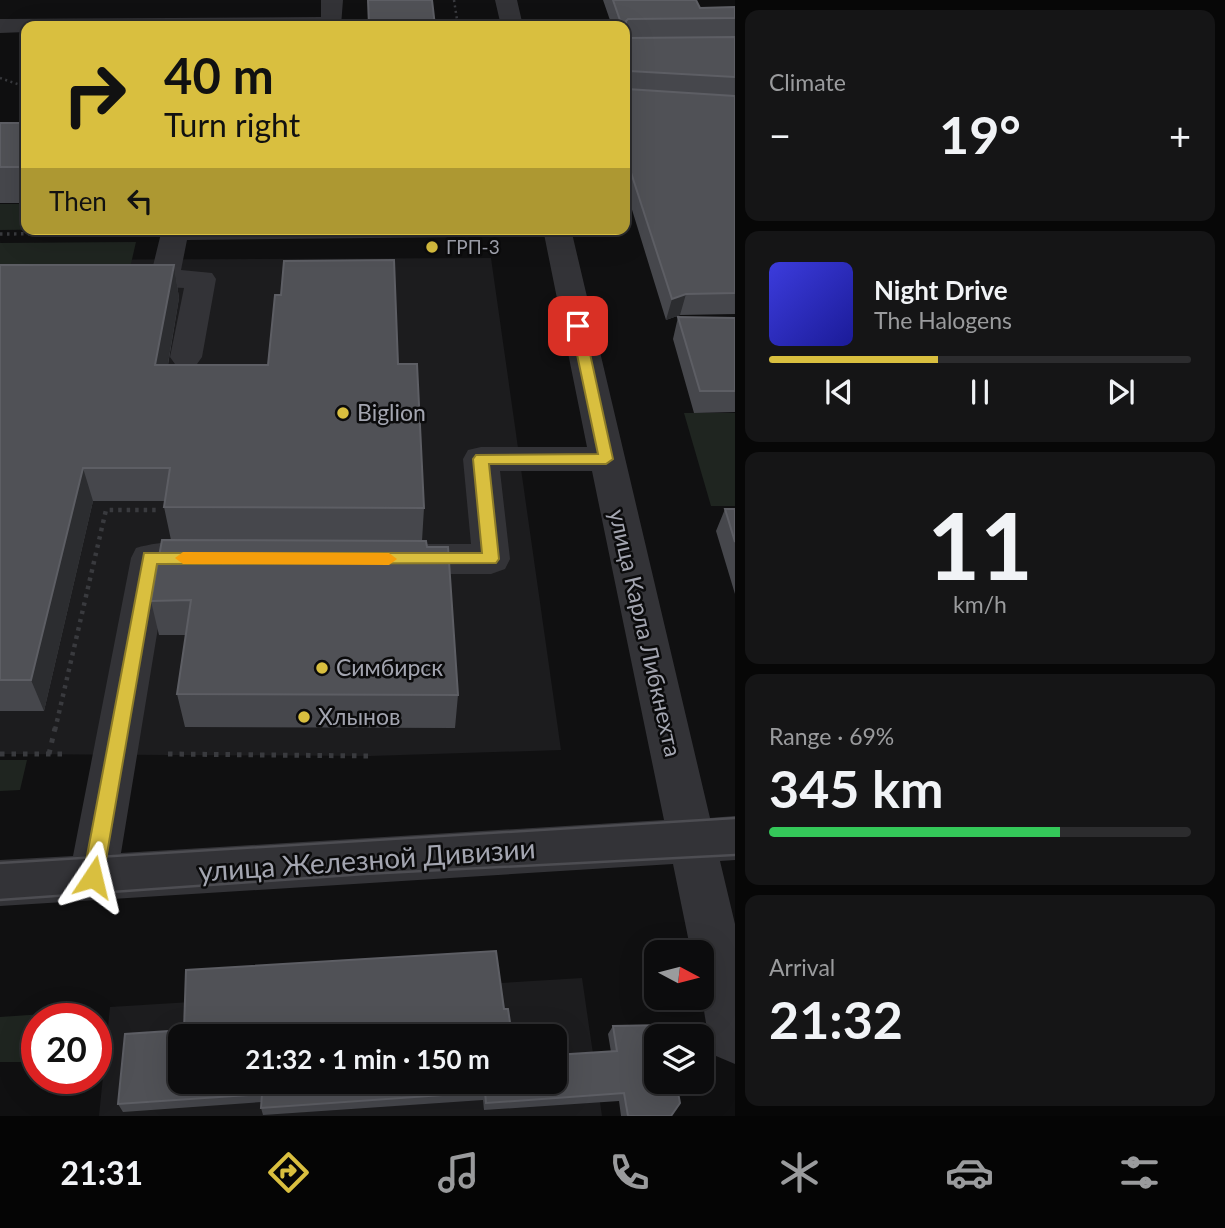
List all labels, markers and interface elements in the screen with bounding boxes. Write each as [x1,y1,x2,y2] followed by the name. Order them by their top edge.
[164,46,274,104] text: 40 m
[49,49,140,140] icon: right
[769,68,846,96] text: Climate
[939,103,1021,165] text: 19°
[164,105,300,144] text: Turn right
[769,112,791,158] text: −
[1169,112,1191,158] text: +
[121,182,159,220] icon: left
[49,185,107,217] text: Then
[446,235,500,258] place label: ГРП-3
[424,239,440,255] marker: ГРП-3
[874,274,1008,306] text: Night Drive
[548,296,608,356] pin
[874,306,1012,334] text: The Halogens
[559,307,597,345] icon: arrive
[820,373,858,411] icon: previous
[961,373,999,411] icon: pause
[1102,373,1140,411] icon: next
[357,398,426,426] place label: Biglion
[335,405,351,421] marker: Biglion
[927,490,1033,599] text: 11
[604,506,688,759] street label: улица Карла Либкнехта
[953,590,1007,618] text: km/h
[336,653,443,681] place label: Симбирск
[314,660,330,676] marker: Симбирск
[318,702,400,730] place label: Хлынов
[296,709,312,725] marker: Хлынов
[769,722,894,750] text: Range · 69%
[769,757,943,819] text: 345 km
[197,830,537,888] street label: улица Железной Дивизии
[56,840,130,914] position arrow
[644,940,714,1010] north arrow
[644,940,714,1094] map controls
[769,953,835,981] text: Arrival
[769,988,903,1050] text: 21:32
[21,1003,112,1094] speed limit sign: 20
[644,1024,714,1094] button: layers
[245,1043,490,1075] text: 21:32 · 1 min · 150 m
[264,1148,313,1197] icon: directions
[434,1148,483,1197] icon: music
[605,1148,654,1197] icon: phone
[775,1148,824,1197] icon: climate
[945,1148,994,1197] icon: car
[1115,1148,1164,1197] icon: filters
[61,1153,143,1192] text: 21:31

